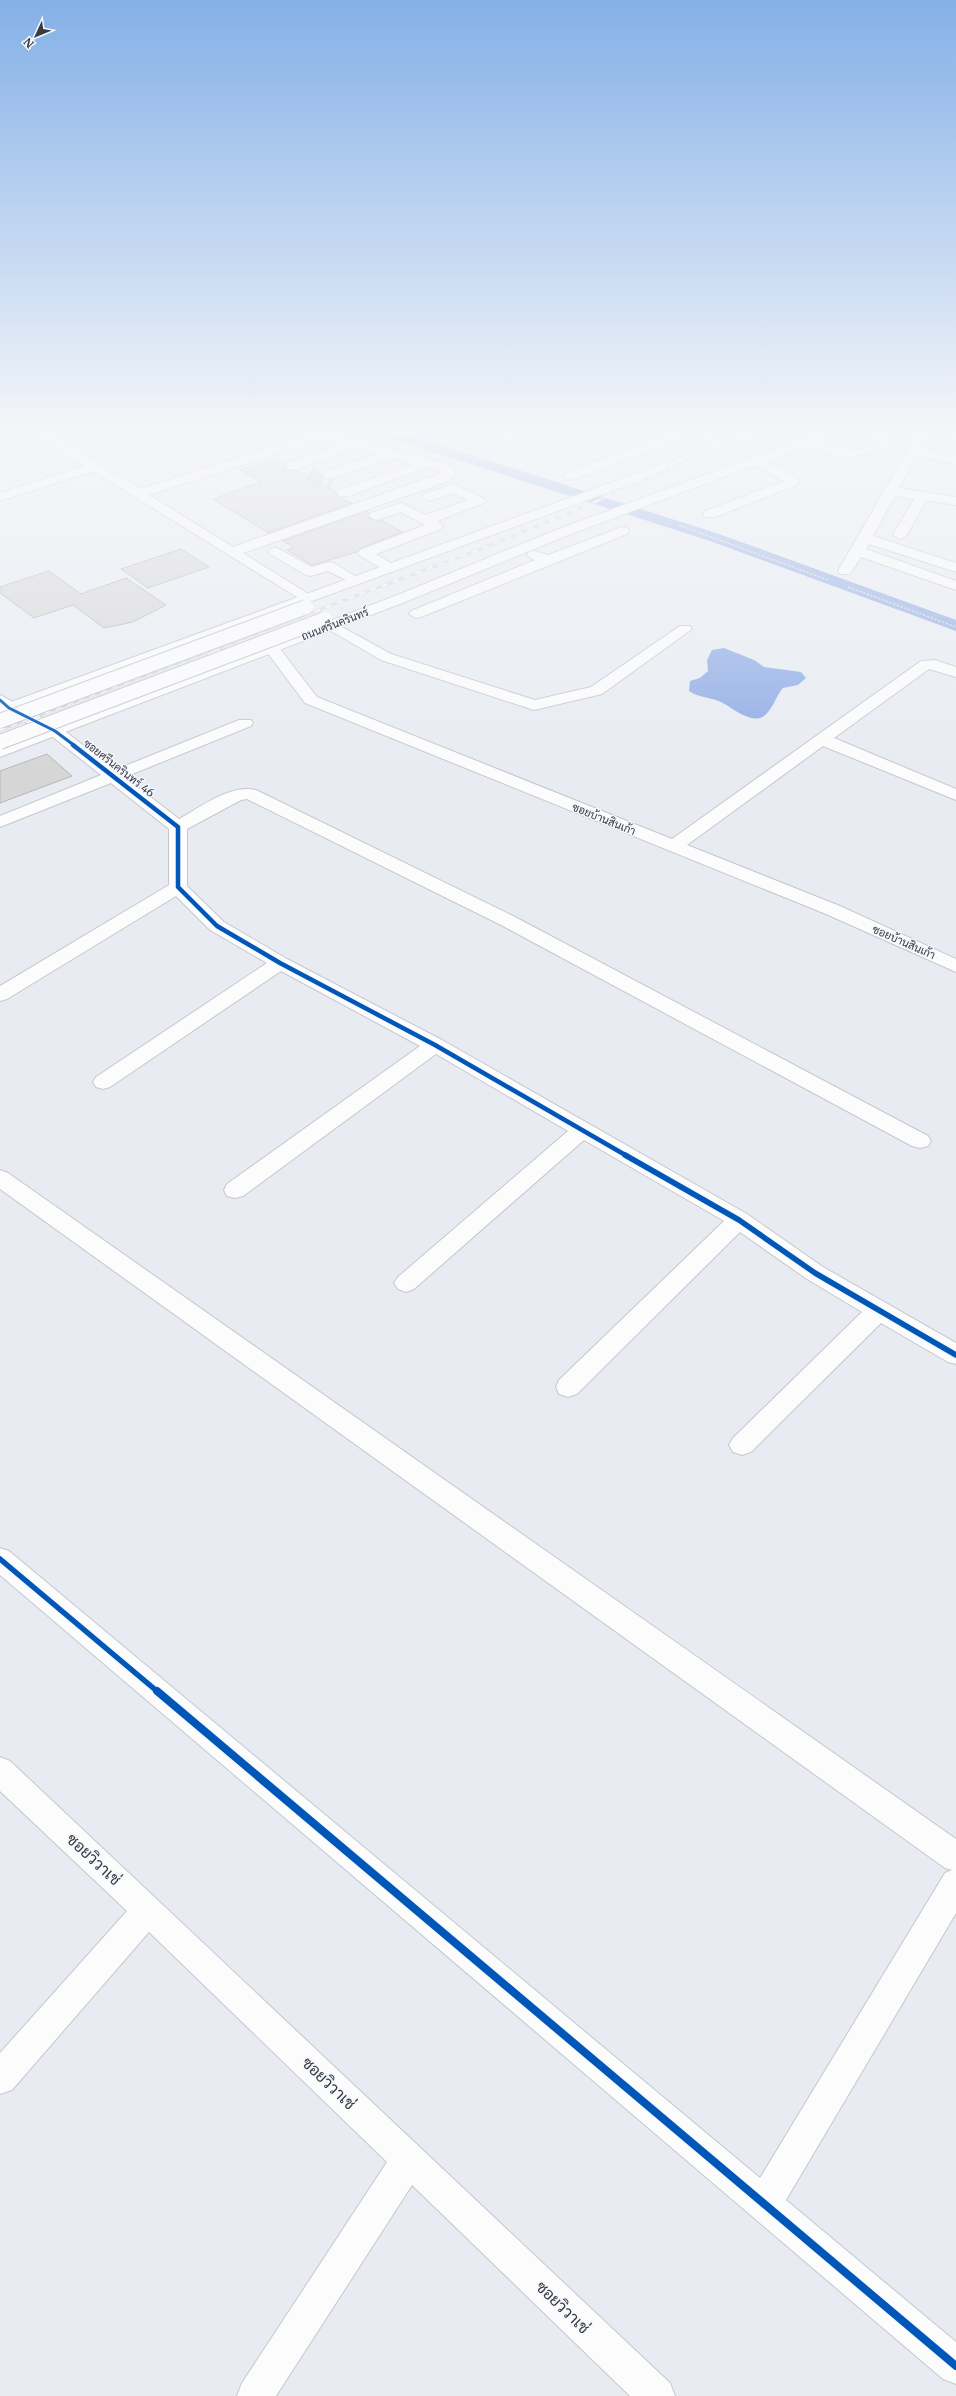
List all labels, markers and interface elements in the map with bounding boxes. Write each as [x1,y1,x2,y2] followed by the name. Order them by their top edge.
[16,16,56,56] north arrow
[21,35,37,51] text: N
[299,604,371,643] street label: ถนนศรีนครินทร์
[81,735,158,800] street label: ซอยศรีนครินทร์ 46
[570,800,638,838] street label: ซอยบ้านสินเก้า
[870,922,938,962] street label: ซอยบ้านสินเก้า
[63,1829,125,1889] street label: ซอยวิวาเช่
[298,2052,360,2114] street label: ซอยวิวาเช่
[532,2276,594,2338] street label: ซอยวิวาเช่

